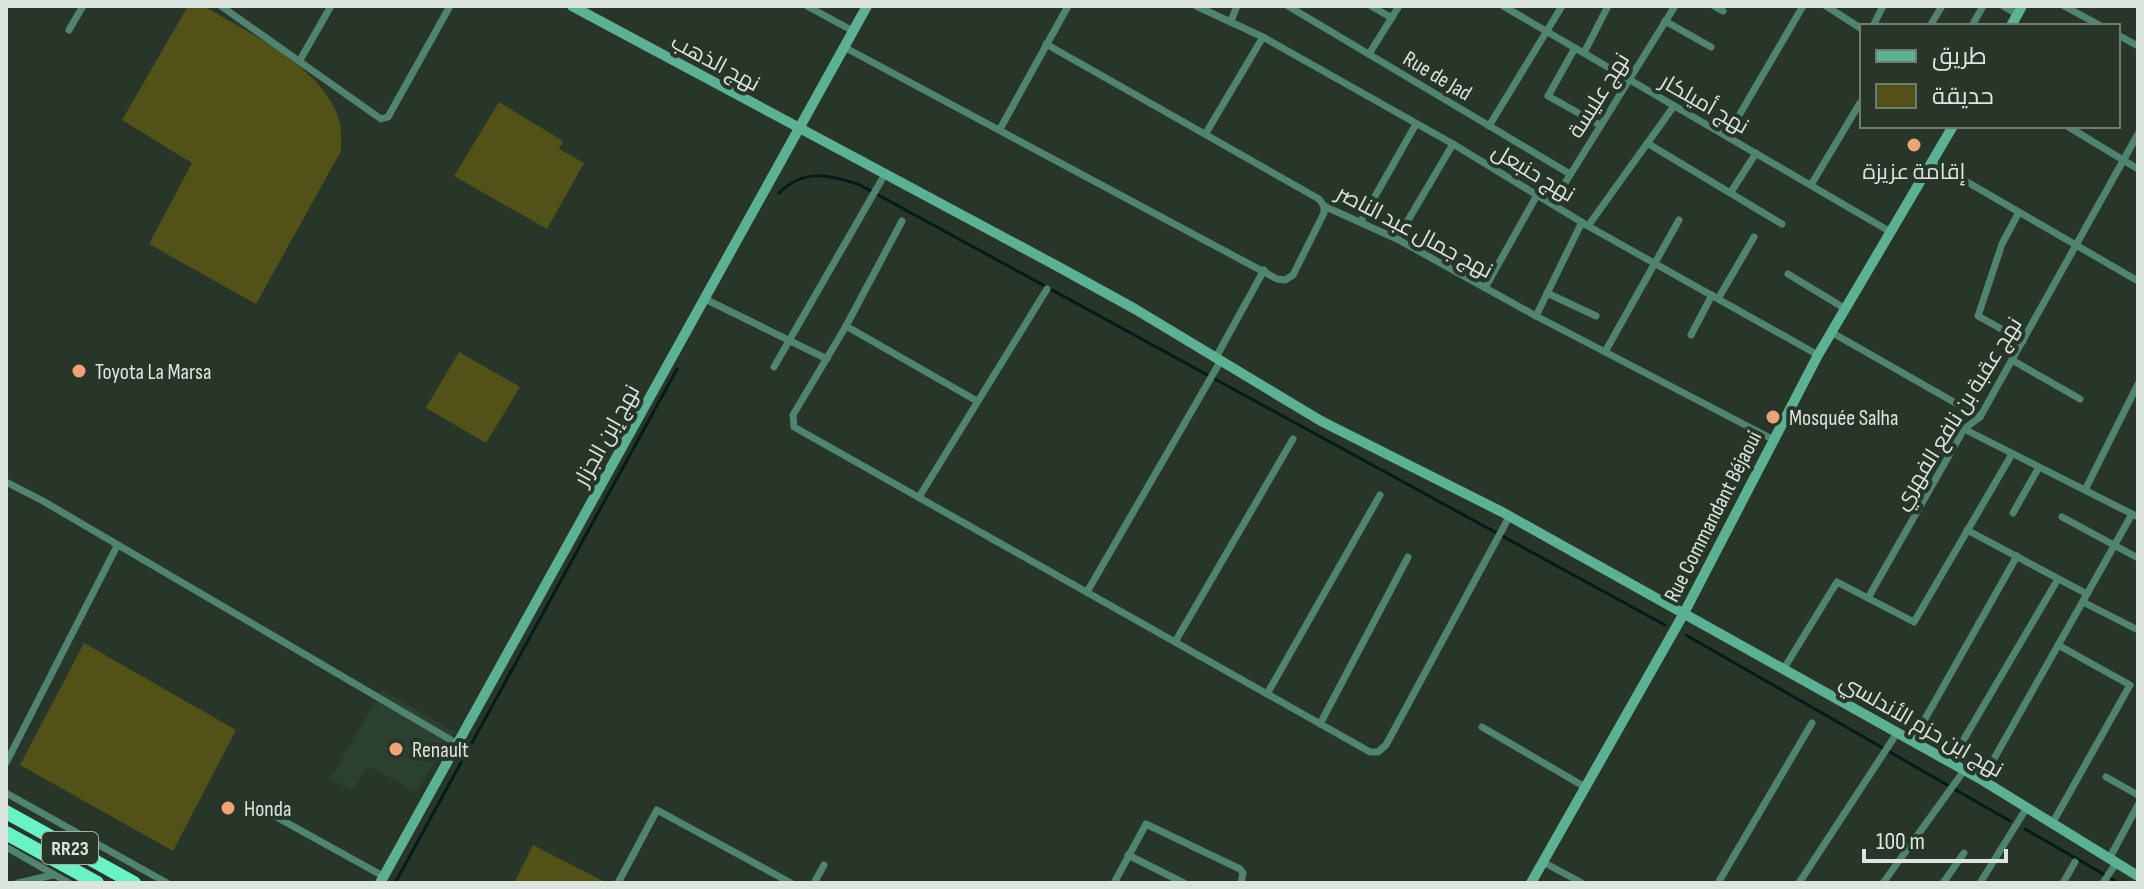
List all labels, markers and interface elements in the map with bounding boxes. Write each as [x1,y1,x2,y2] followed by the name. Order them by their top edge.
[1860,24,2120,128] legend
[666,29,764,98] street label: نهج الذهب
[1932,42,1987,71] text: طريق
[1398,45,1476,107] street label: Rue de Jad
[1562,48,1636,143] street label: نهج عليسة
[1653,66,1754,140] street label: نهج أميلكار
[1932,82,1994,111] text: حديقة
[1905,136,1923,154] marker: إقامة عزيزة
[1487,138,1580,209] street label: نهج حنبعل
[1863,159,1965,186] place label: إقامة عزيزة
[1330,179,1497,285] street label: نهج جمال عبد الناصر
[1888,312,2030,516] street label: نهج عقبة بن نافع الفهري
[95,359,211,386] place label: Toyota La Marsa
[70,362,88,380] marker: Toyota La Marsa
[567,380,646,493] street label: نهج إبن الجزار
[1789,405,1899,432] place label: Mosquée Salha
[1764,408,1782,426] marker: Mosquée Salha
[1659,427,1768,607] street label: Rue Commandant Béjaoui
[1834,668,2008,786] street label: نهج ابن حزم الأندلسي
[412,737,469,764] place label: Renault
[387,740,405,758] marker: Renault
[244,796,291,823] place label: Honda
[219,799,237,817] marker: Honda
[1864,813,2006,863] scale bar
[1876,827,1925,856] text: 100 m
[42,832,98,864] road number: RR23

